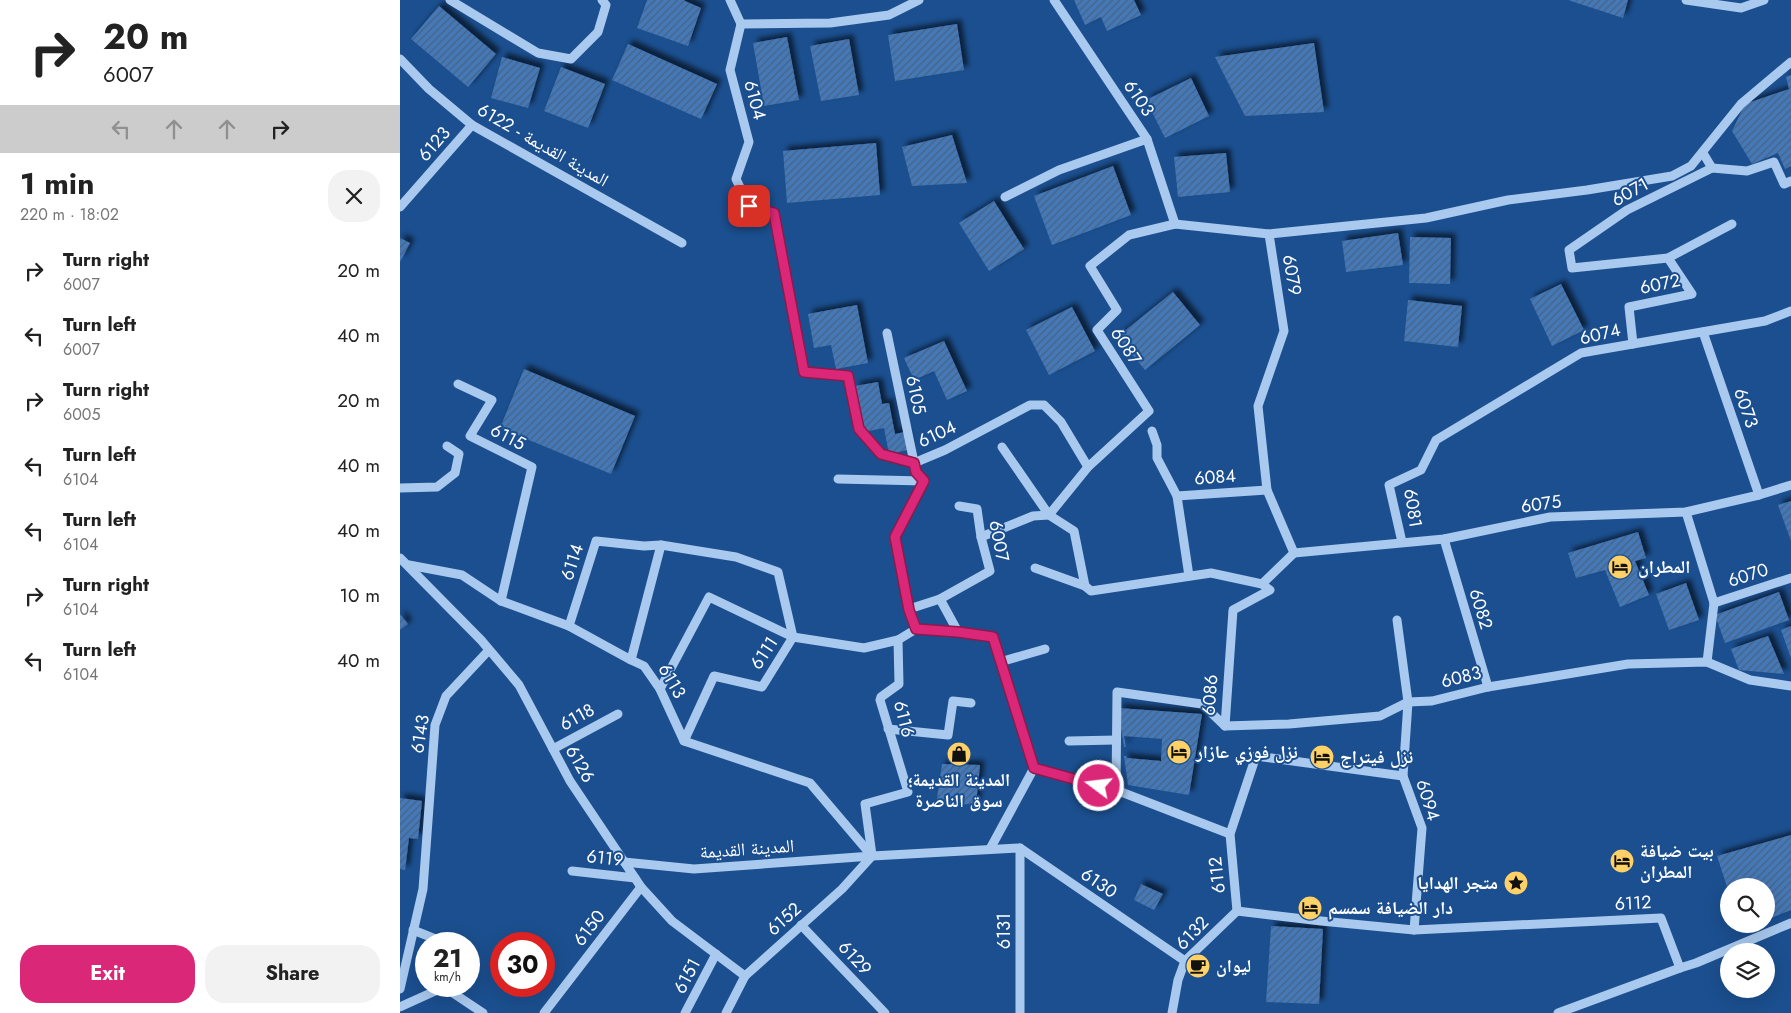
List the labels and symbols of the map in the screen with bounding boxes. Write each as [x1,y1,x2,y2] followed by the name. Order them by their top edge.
[1117,75,1161,122] street label: 6103
[737,77,773,123] street label: 6104
[472,97,614,193] street label: المدينة القديمة - 6122
[412,121,457,167] street label: 6123
[1607,171,1653,213] street label: 6071
[728,185,770,227] pin
[1276,253,1308,297] street label: 6079
[1637,267,1683,301] street label: 6072
[1577,317,1623,351] street label: 6074
[1104,322,1148,370] street label: 6087
[899,373,933,417] street label: 6105
[1727,385,1765,432] street label: 6073
[913,414,961,454] street label: 6104
[486,417,530,457] street label: 6115
[1193,463,1237,491] street label: 6084
[1397,487,1429,529] street label: 6081
[1519,488,1563,520] street label: 6075
[982,518,1016,564] street label: 6007
[554,540,590,584] street label: 6114
[1607,554,1633,580] hotel icon: المطران
[1638,554,1690,580] place label: المطران
[1724,556,1772,594] street label: 6070
[1463,585,1499,633] street label: 6082
[744,631,784,675] street label: 6111
[652,659,692,703] street label: 6113
[1438,659,1484,695] street label: 6083
[1196,673,1224,717] street label: 6086
[555,697,599,737] street label: 6118
[887,698,921,740] street label: 6116
[404,713,436,755] street label: 6143
[1166,739,1192,765] hotel icon: نزل فوزي عازار
[1195,739,1298,766] place label: نزل فوزي عازار
[559,741,601,787] street label: 6126
[946,741,972,767] shop icon: المدينة القديمة؛ سوق الناصرة
[1309,744,1335,770] hotel icon: نزل فيتراج
[1340,744,1413,770] place label: نزل فيتراج
[1072,759,1124,811] position arrow
[908,767,1010,814] place label: المدينة القديمة؛ سوق الناصرة
[1409,776,1447,824] street label: 6094
[699,833,795,865] street label: المدينة القديمة
[1640,838,1714,885] place label: بيت ضيافة المطران
[585,843,625,873] street label: 6119
[1609,848,1635,874] hotel icon: بيت ضيافة المطران
[1202,855,1232,895] street label: 6112
[1076,861,1123,905] street label: 6130
[1417,870,1498,896] place label: متجر الهدايا
[1503,870,1529,896] place icon: متجر الهدايا
[1614,889,1652,917] street label: 6112
[1297,895,1323,921] hotel icon: دار الضيافة سمسم
[1328,895,1453,921] place label: دار الضيافة سمسم
[761,896,807,942] street label: 6152
[567,904,611,952] street label: 6150
[1169,910,1215,956] street label: 6132
[991,913,1017,949] street label: 6131
[490,932,555,997] speed limit sign: 30
[832,935,878,981] street label: 6129
[1185,953,1211,979] cafe icon: ليوان
[1216,953,1251,979] place label: ليوان
[667,954,707,998] street label: 6151

